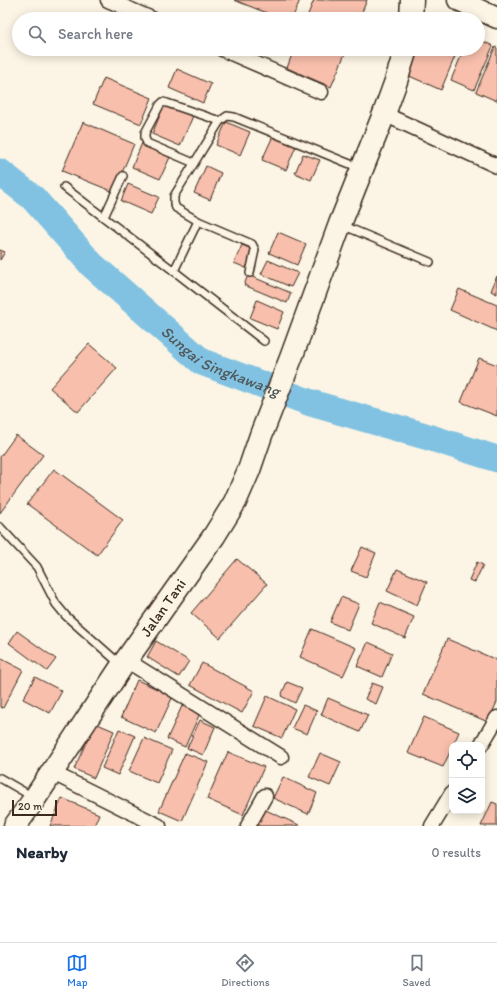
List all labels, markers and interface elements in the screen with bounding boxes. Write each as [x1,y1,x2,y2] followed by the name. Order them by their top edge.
[12,12,485,56] search box
[26,23,48,45] icon: search
[58,25,133,43] text: Search here
[158,321,285,401] water label: Sungai Singkawang
[137,575,190,640] street label: Jalan Tani
[449,742,485,814] map controls
[449,742,485,778] button: locate
[449,778,485,814] button: layers
[12,798,57,817] scale bar
[18,800,42,813] text: 20 m
[16,842,68,862] text: Nearby
[431,845,481,860] text: 0 results
[66,952,88,989] tab: Map
[221,952,270,989] tab: Directions
[402,952,431,989] tab: Saved

